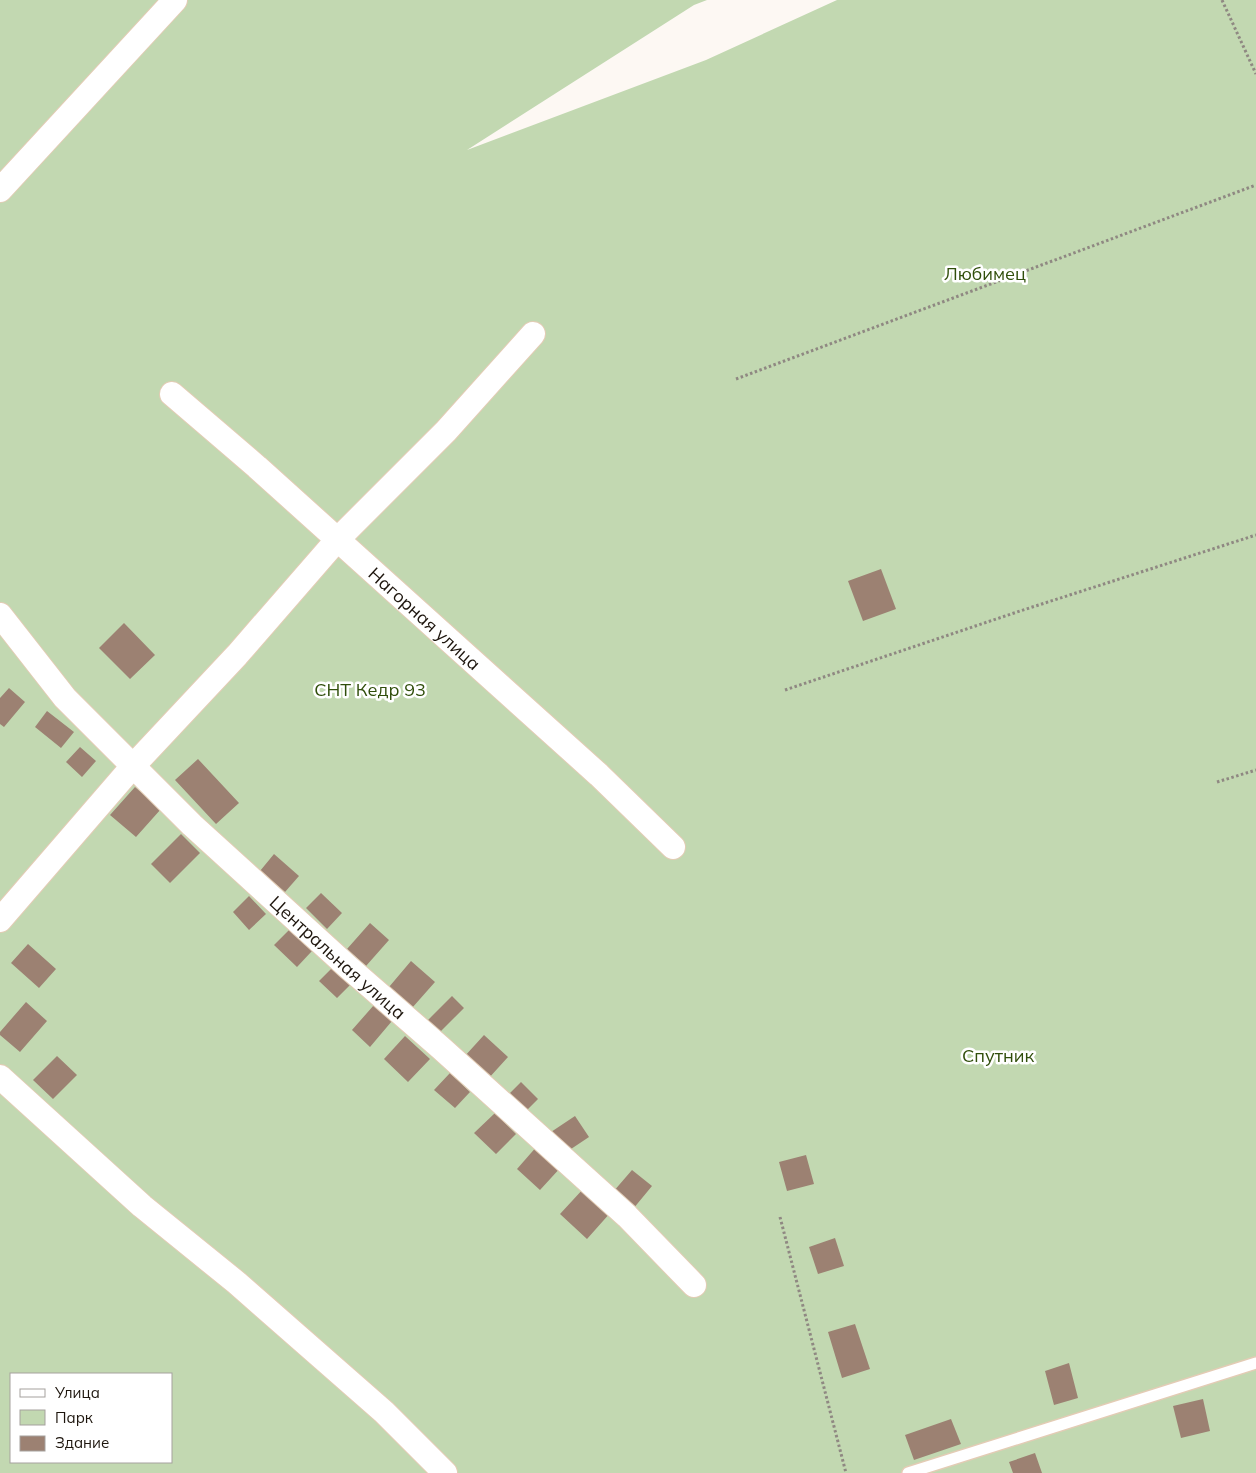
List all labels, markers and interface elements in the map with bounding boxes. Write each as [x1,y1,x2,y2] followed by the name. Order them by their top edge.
[944,262,1026,285] park label: Любимец
[364,562,486,675] street label: Нагорная улица
[314,678,426,701] park label: СНТ Кедр 93
[265,890,411,1024] street label: Центральная улица
[962,1044,1034,1067] park label: Спутник
[10,1373,172,1463] legend
[54,1383,100,1402] text: Улица
[55,1408,94,1427] text: Парк
[55,1433,109,1452] text: Здание

